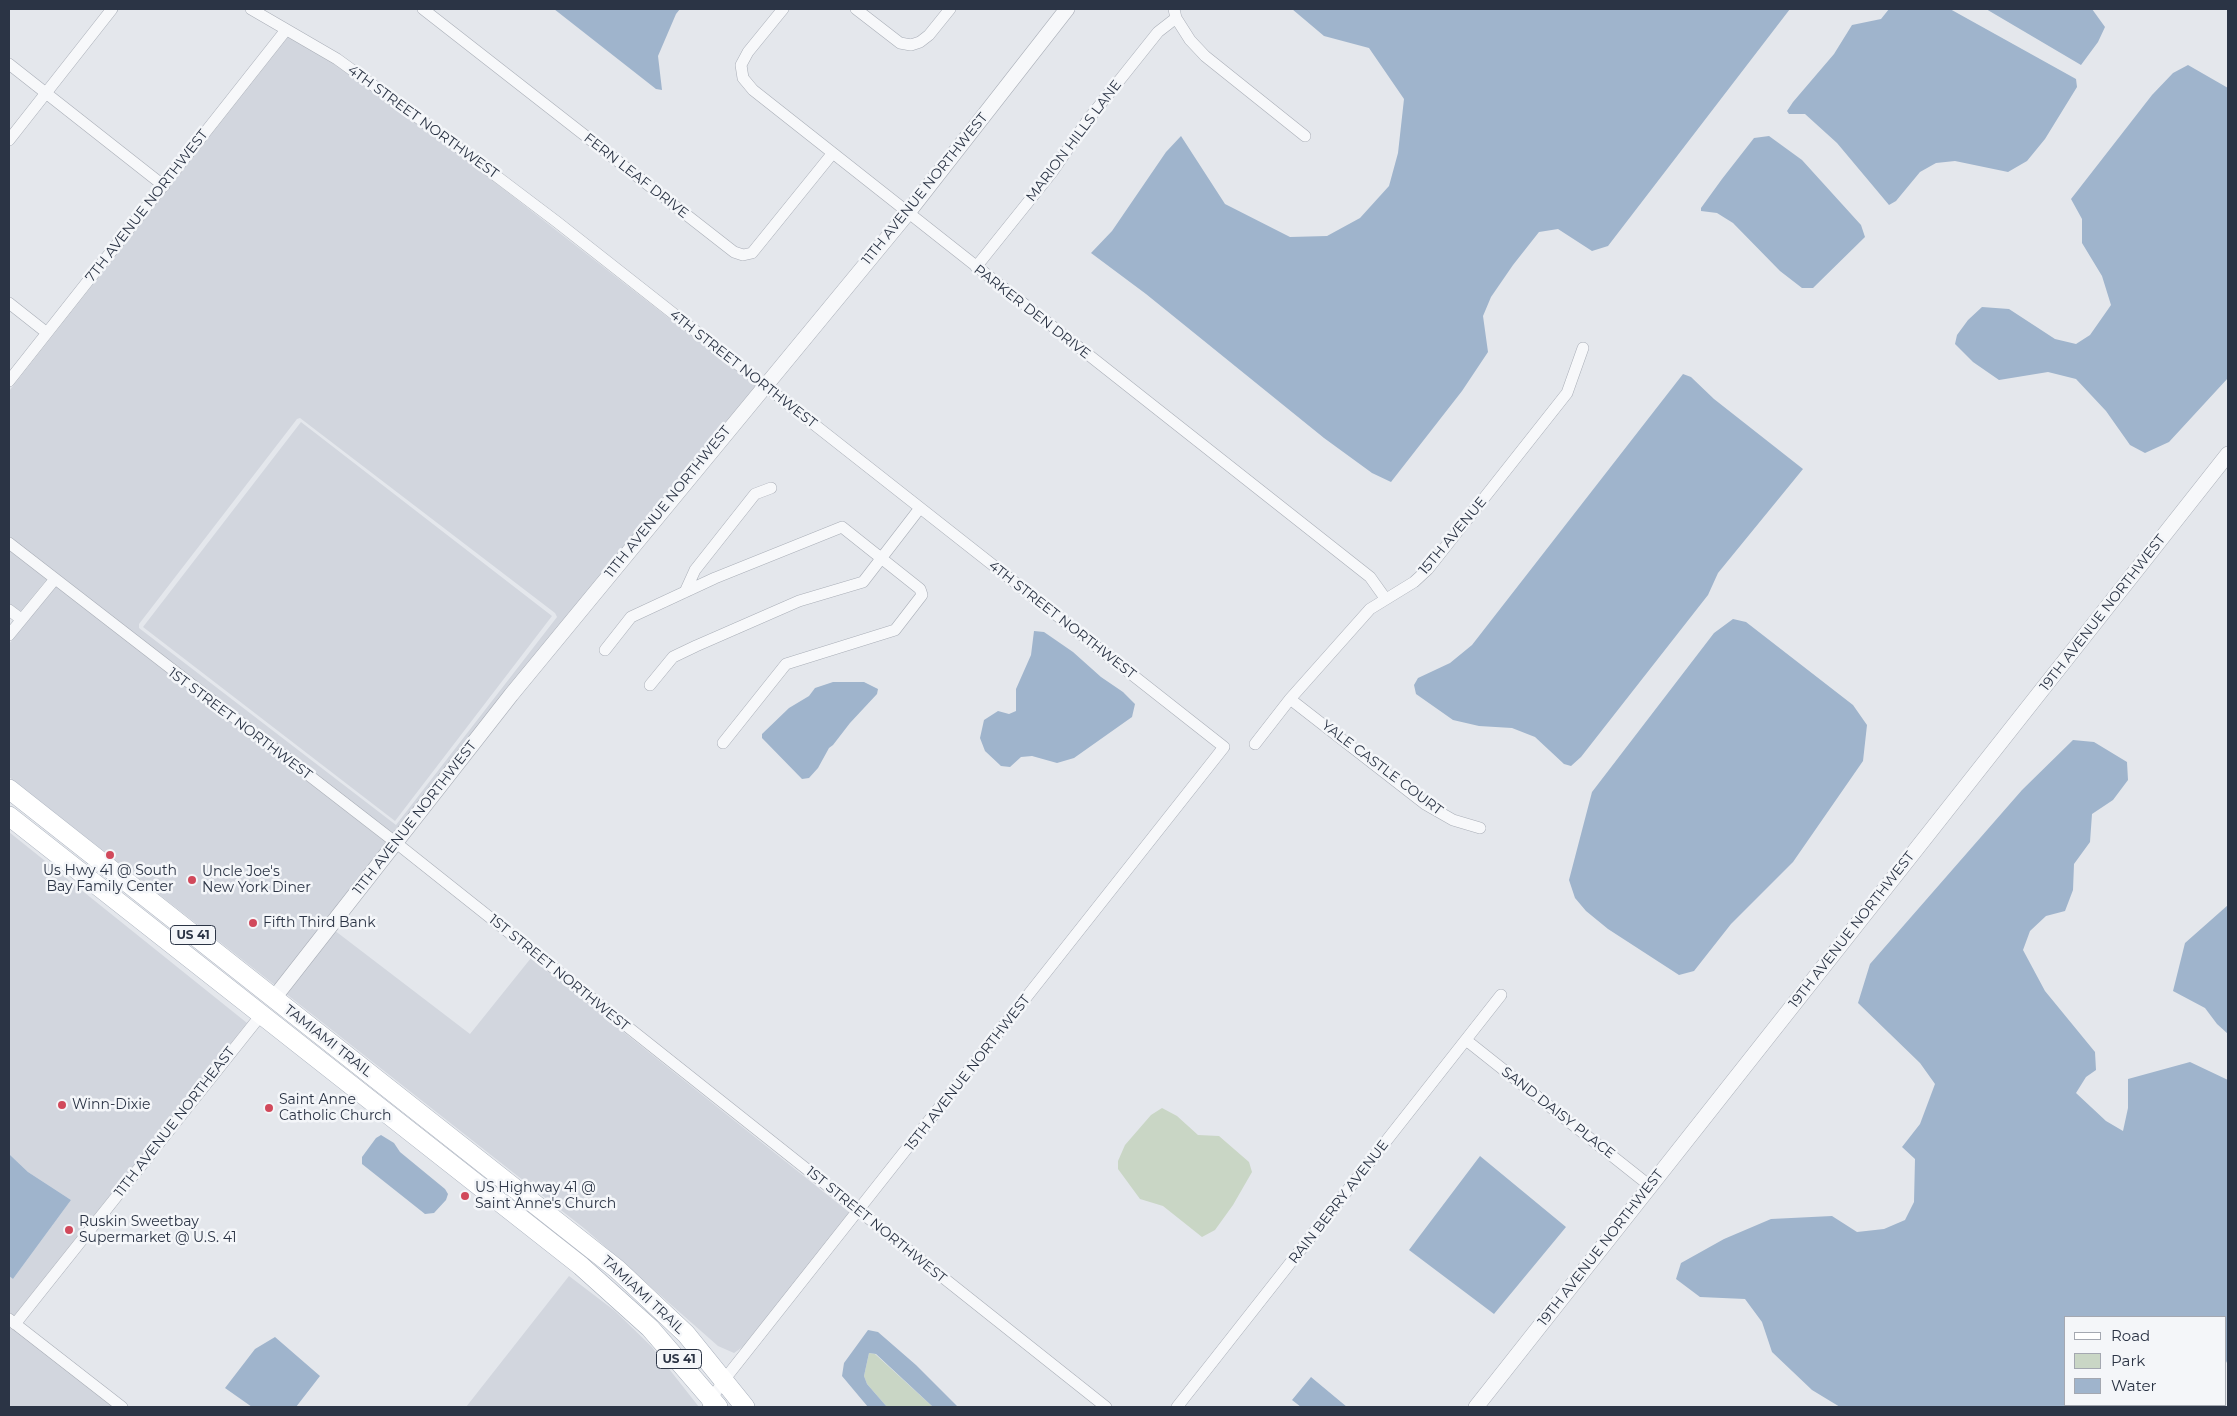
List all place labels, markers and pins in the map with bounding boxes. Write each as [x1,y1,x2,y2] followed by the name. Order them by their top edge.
[104,849,116,861] marker: Us Hwy 41 @ South Bay Family Center
[43,863,177,896] place label: Us Hwy 41 @ South Bay Family Center
[202,864,311,896] place label: Uncle Joe's New York Diner
[186,874,198,886] marker: Uncle Joe's New York Diner
[263,915,376,931] place label: Fifth Third Bank
[247,917,259,929] marker: Fifth Third Bank
[279,1092,392,1124] place label: Saint Anne Catholic Church
[72,1097,150,1113] place label: Winn-Dixie
[56,1099,68,1111] marker: Winn-Dixie
[263,1102,275,1114] marker: Saint Anne Catholic Church
[475,1180,616,1212] place label: US Highway 41 @ Saint Anne's Church
[459,1190,471,1202] marker: US Highway 41 @ Saint Anne's Church
[79,1214,237,1246] place label: Ruskin Sweetbay Supermarket @ U.S. 41
[63,1224,75,1236] marker: Ruskin Sweetbay Supermarket @ U.S. 41

